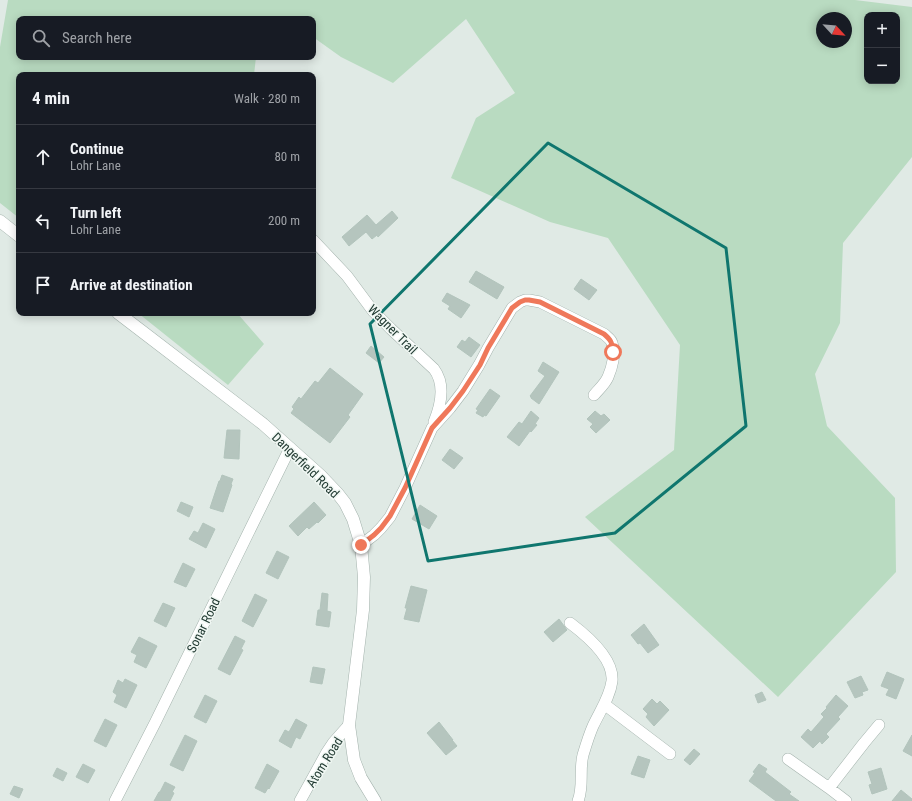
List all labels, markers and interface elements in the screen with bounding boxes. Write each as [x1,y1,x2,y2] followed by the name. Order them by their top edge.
[816,12,852,48] north arrow
[864,12,900,84] map controls
[864,12,900,48] button: +
[16,16,316,60] search box
[30,27,52,49] icon: search
[62,29,132,47] text: Search here
[864,48,900,84] button: −
[32,88,70,108] text: 4 min
[234,91,300,106] text: Walk · 280 m
[70,140,124,158] text: Continue
[32,146,54,168] icon: ahead
[274,149,300,164] text: 80 m
[70,158,121,173] text: Lohr Lane
[70,204,121,222] text: Turn left
[32,210,54,232] icon: left
[268,213,300,228] text: 200 m
[70,222,121,237] text: Lohr Lane
[32,274,54,296] icon: arrive
[70,276,193,294] text: Arrive at destination
[365,302,420,357] street label: Wagner Trail
[604,343,622,361] route start
[269,430,342,501] street label: Dangerfield Road
[352,536,370,554] route end
[184,595,223,655] street label: Sonar Road
[303,734,346,790] street label: Atom Road

